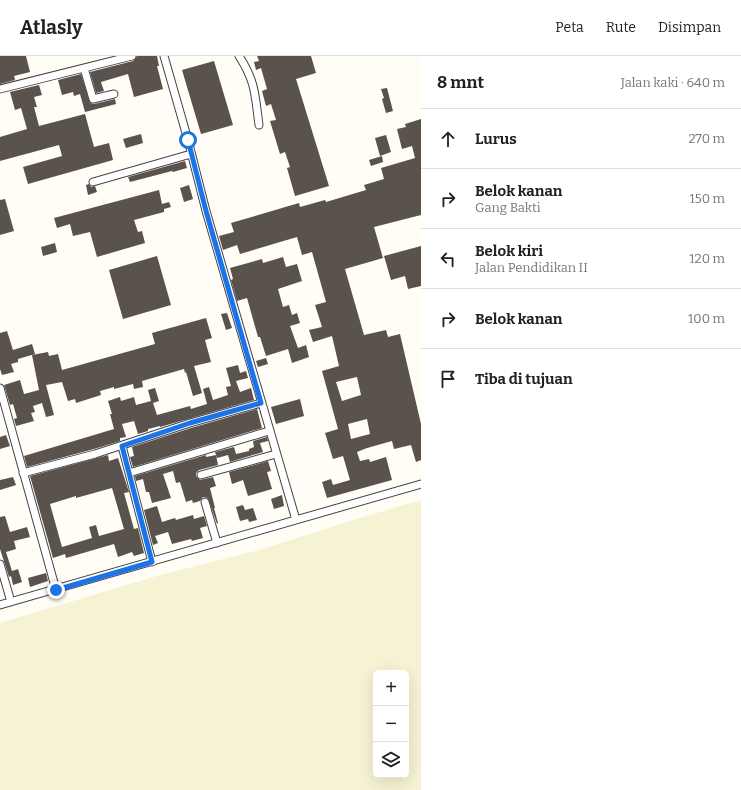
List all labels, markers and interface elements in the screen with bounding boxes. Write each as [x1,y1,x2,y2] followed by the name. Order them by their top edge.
[20,16,82,39] text: Atlasly
[555,19,584,36] text: Peta
[606,19,636,36] text: Rute
[658,19,721,36] text: Disimpan
[437,72,484,93] text: 8 mnt
[621,75,725,90] text: Jalan kaki · 640 m
[437,128,459,150] icon: ahead
[475,130,517,148] text: Lurus
[179,131,197,149] route start
[688,131,725,146] text: 270 m
[475,182,563,200] text: Belok kanan
[437,188,459,210] icon: right
[689,191,725,206] text: 150 m
[475,200,541,215] text: Gang Bakti
[475,242,543,260] text: Belok kiri
[437,248,459,270] icon: left
[689,251,725,266] text: 120 m
[475,260,588,275] text: Jalan Pendidikan II
[437,308,459,330] icon: right
[475,310,563,328] text: Belok kanan
[688,311,725,326] text: 100 m
[437,368,459,390] icon: arrive
[475,370,573,388] text: Tiba di tujuan
[47,581,65,599] route end
[373,670,409,778] map controls
[373,670,409,706] button: +
[373,706,409,742] button: −
[373,742,409,778] button: layers

